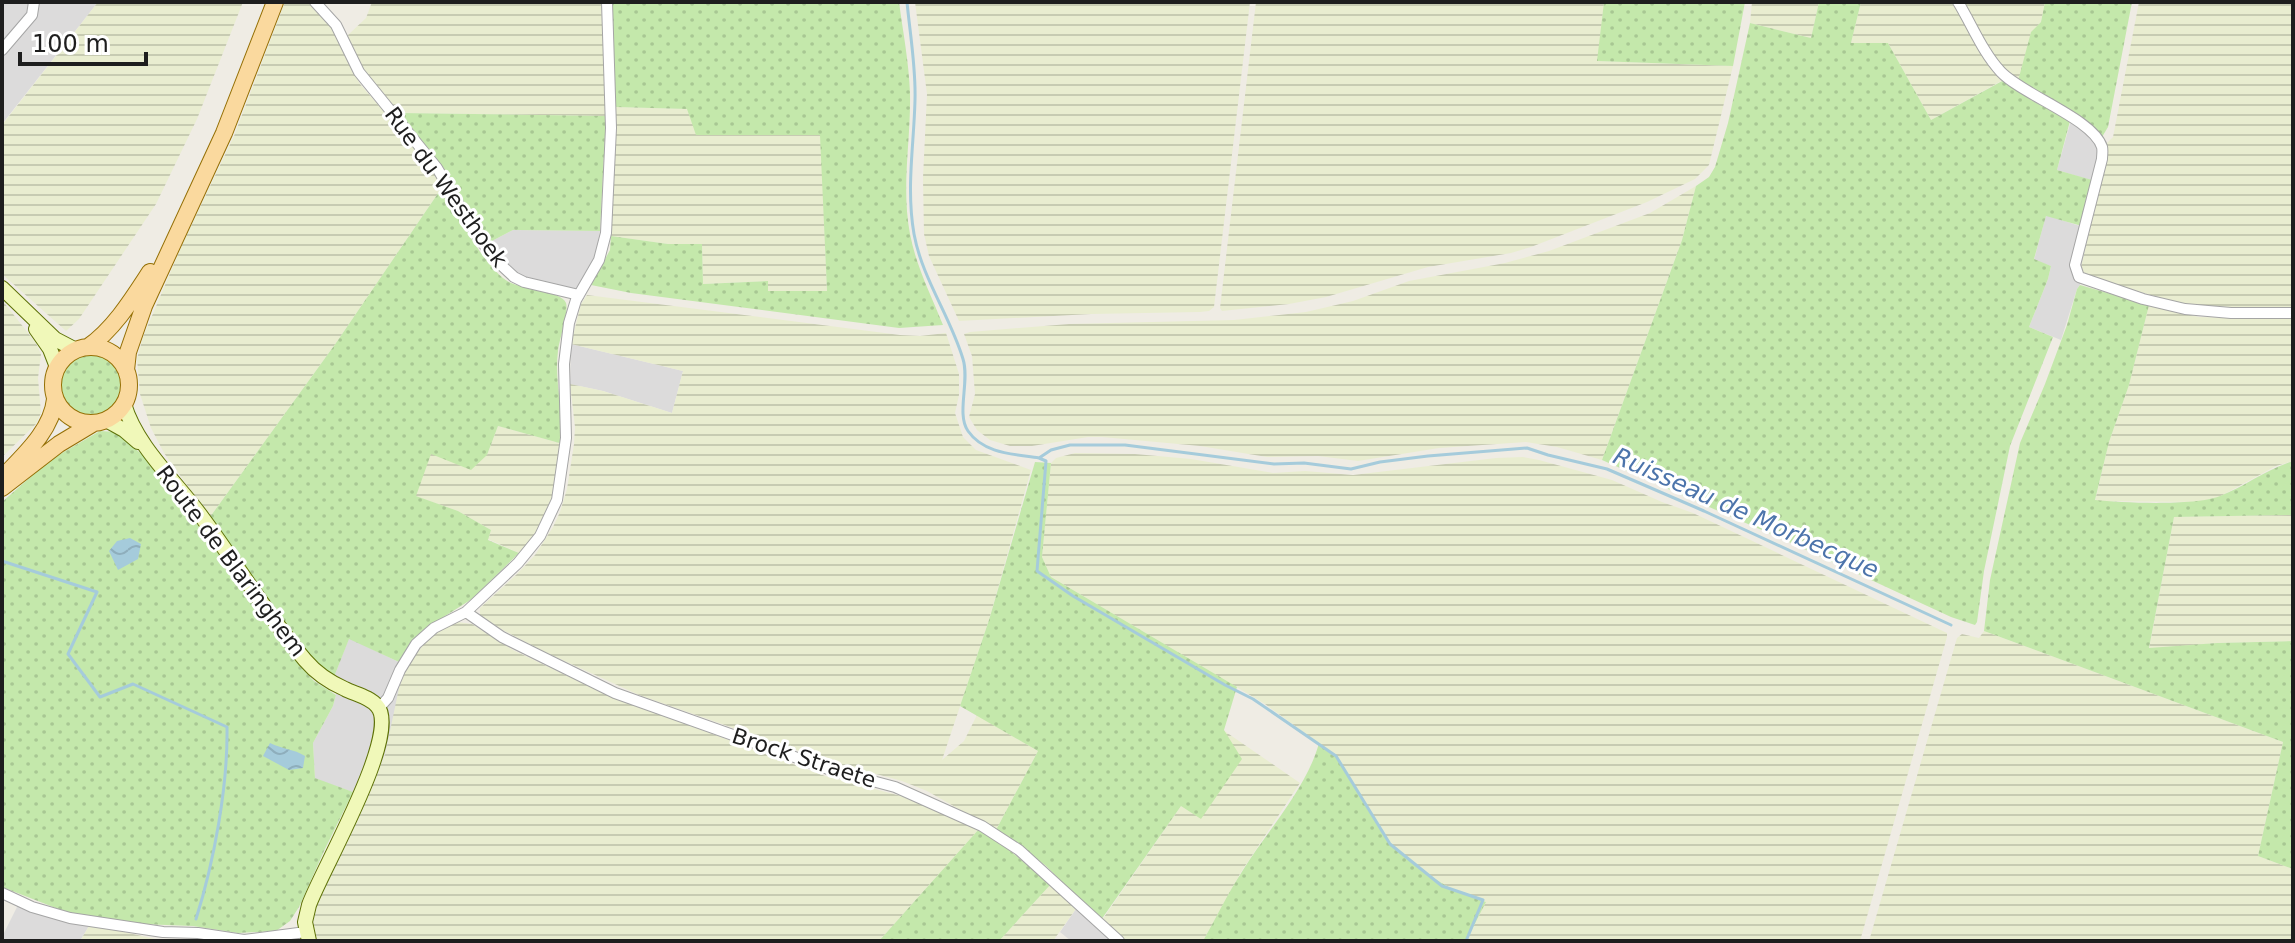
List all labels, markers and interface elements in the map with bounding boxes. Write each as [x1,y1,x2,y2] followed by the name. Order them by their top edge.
[20,16,146,66] scale bar
[32,30,109,58] text: 100 m
[380,102,513,272] street label: Rue du Westhoek
[1609,442,1883,584] water label: Ruisseau de Morbecque
[151,461,311,661] street label: Route de Blaringhem
[729,723,879,793] street label: Brock Straete

